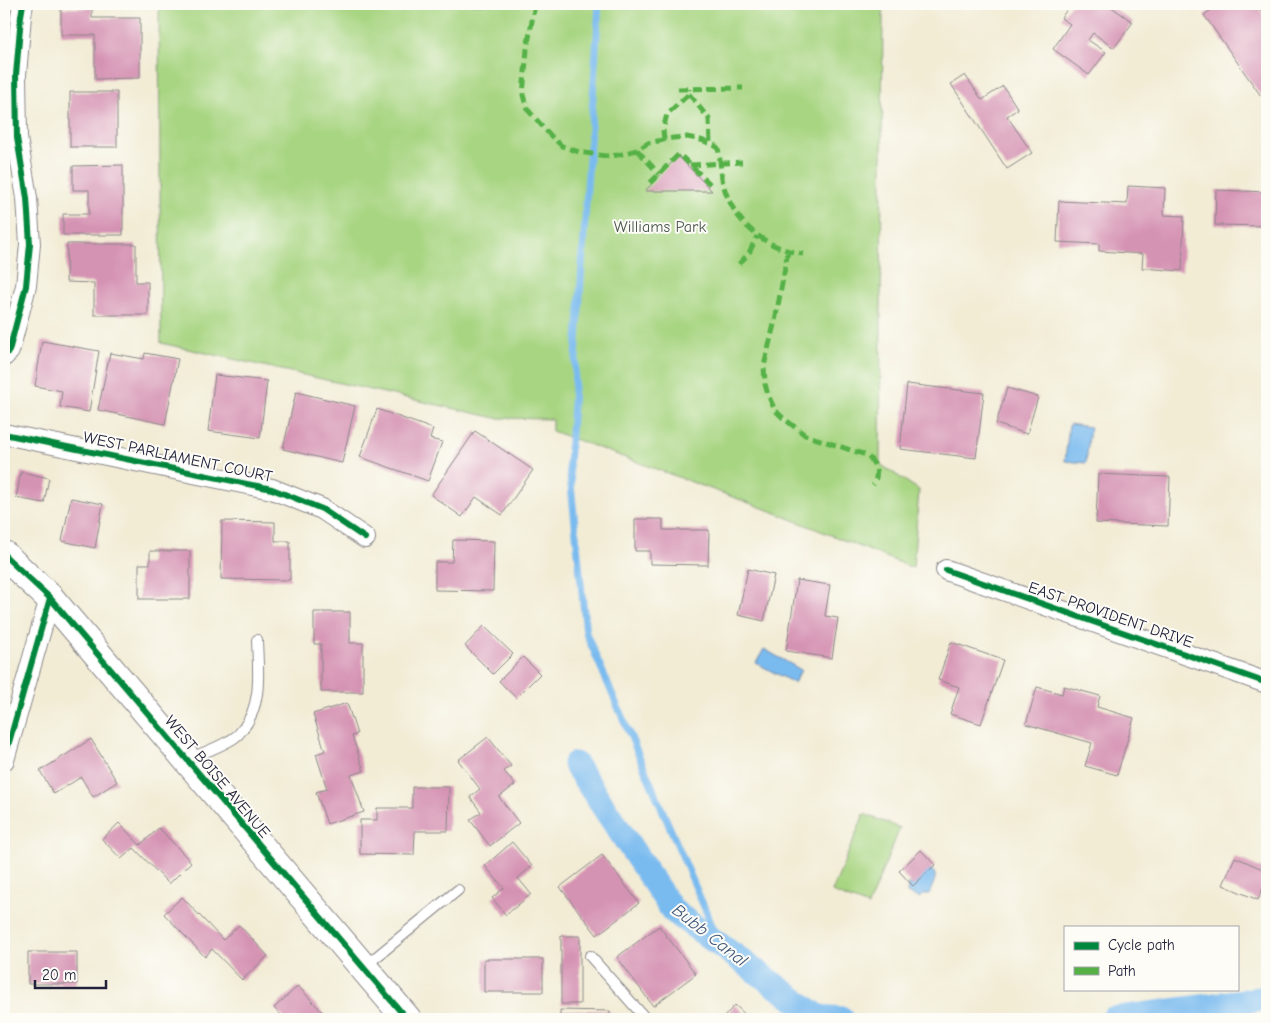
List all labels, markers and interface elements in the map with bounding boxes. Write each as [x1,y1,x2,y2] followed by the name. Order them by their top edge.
[614,218,706,236] park label: Williams Park
[81,428,275,486] street label: WEST PARLIAMENT COURT
[1026,578,1196,652] street label: EAST PROVIDENT DRIVE
[161,712,274,842] street label: WEST BOISE AVENUE
[668,900,752,972] water label: Bubb Canal
[1064,926,1238,990] legend
[1108,936,1175,954] text: Cycle path
[35,958,106,990] scale bar
[1108,962,1136,980] text: Path
[42,966,76,984] text: 20 m

